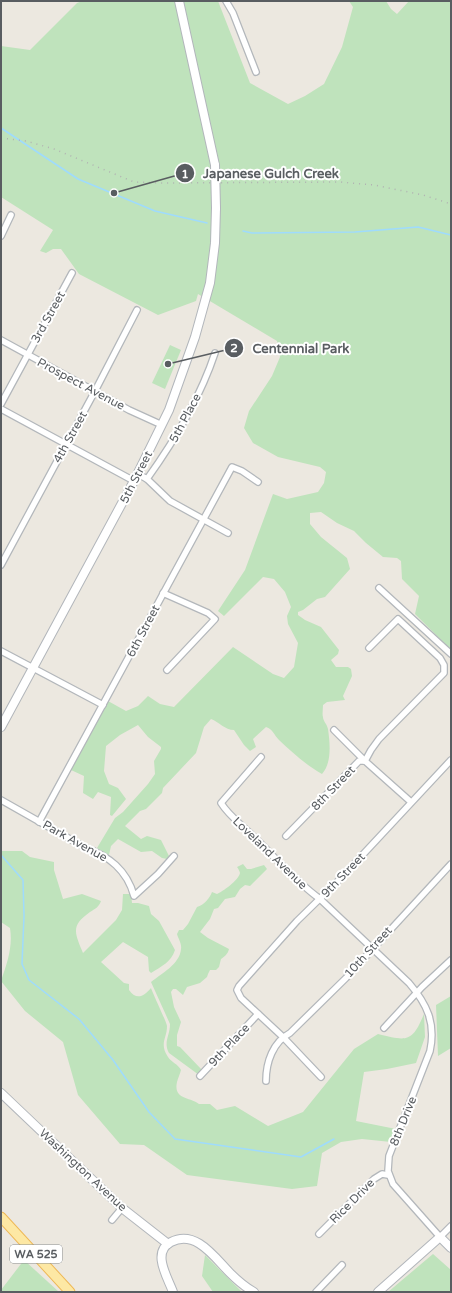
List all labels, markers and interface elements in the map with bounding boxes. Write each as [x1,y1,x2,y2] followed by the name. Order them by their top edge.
[175,161,347,186] callout: Japanese Gulch Creek
[202,166,339,182] text: Japanese Gulch Creek
[181,167,189,181] text: 1
[28,288,68,345] street label: 3rd Street
[224,336,357,361] callout: Centennial Park
[230,341,238,355] text: 2
[253,341,349,357] text: Centennial Park
[35,355,127,413] street label: Prospect Avenue
[166,391,204,445] street label: 5th Place
[50,408,90,465] street label: 4th Street
[117,448,155,506] street label: 5th Street
[123,602,163,659] street label: 6th Street
[308,762,358,813] street label: 8th Street
[230,814,310,892] street label: Loveland Avenue
[40,817,110,865] street label: Park Avenue
[318,849,368,900] street label: 9th Street
[341,923,395,981] street label: 10th Street
[206,1021,252,1069] street label: 9th Place
[387,1094,419,1148] street label: 8th Drive
[36,1126,130,1214] street label: Washington Avenue
[327,1176,377,1226] street label: Rice Drive
[10,1245,62,1263] road number: WA 525

